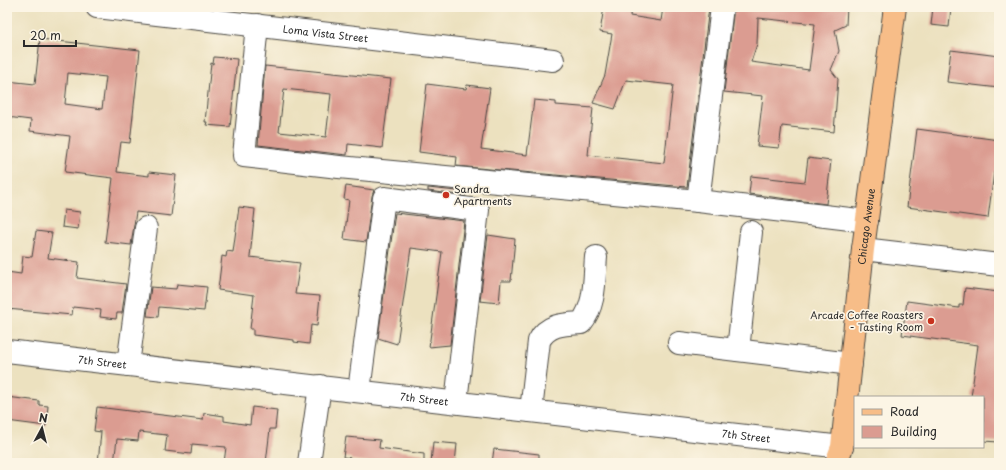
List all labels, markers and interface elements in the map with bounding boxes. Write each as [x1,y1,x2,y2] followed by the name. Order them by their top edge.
[282,21,369,45] street label: Loma Vista Street
[24,22,76,48] scale bar
[30,26,61,44] text: 20 m
[454,181,512,208] place label: Sandra Apartments
[853,187,878,265] street label: Chicago Avenue
[441,190,451,200] marker: Sandra Apartments
[810,307,923,334] place label: Arcade Coffee Roasters - Tasting Room
[926,316,936,326] marker: Arcade Coffee Roasters - Tasting Room
[77,351,127,372] street label: 7th Street
[399,388,449,409] street label: 7th Street
[854,396,984,448] legend
[890,402,919,420] text: Road
[22,408,62,448] north arrow
[38,409,49,427] text: N
[890,422,937,440] text: Building
[721,425,771,446] street label: 7th Street

